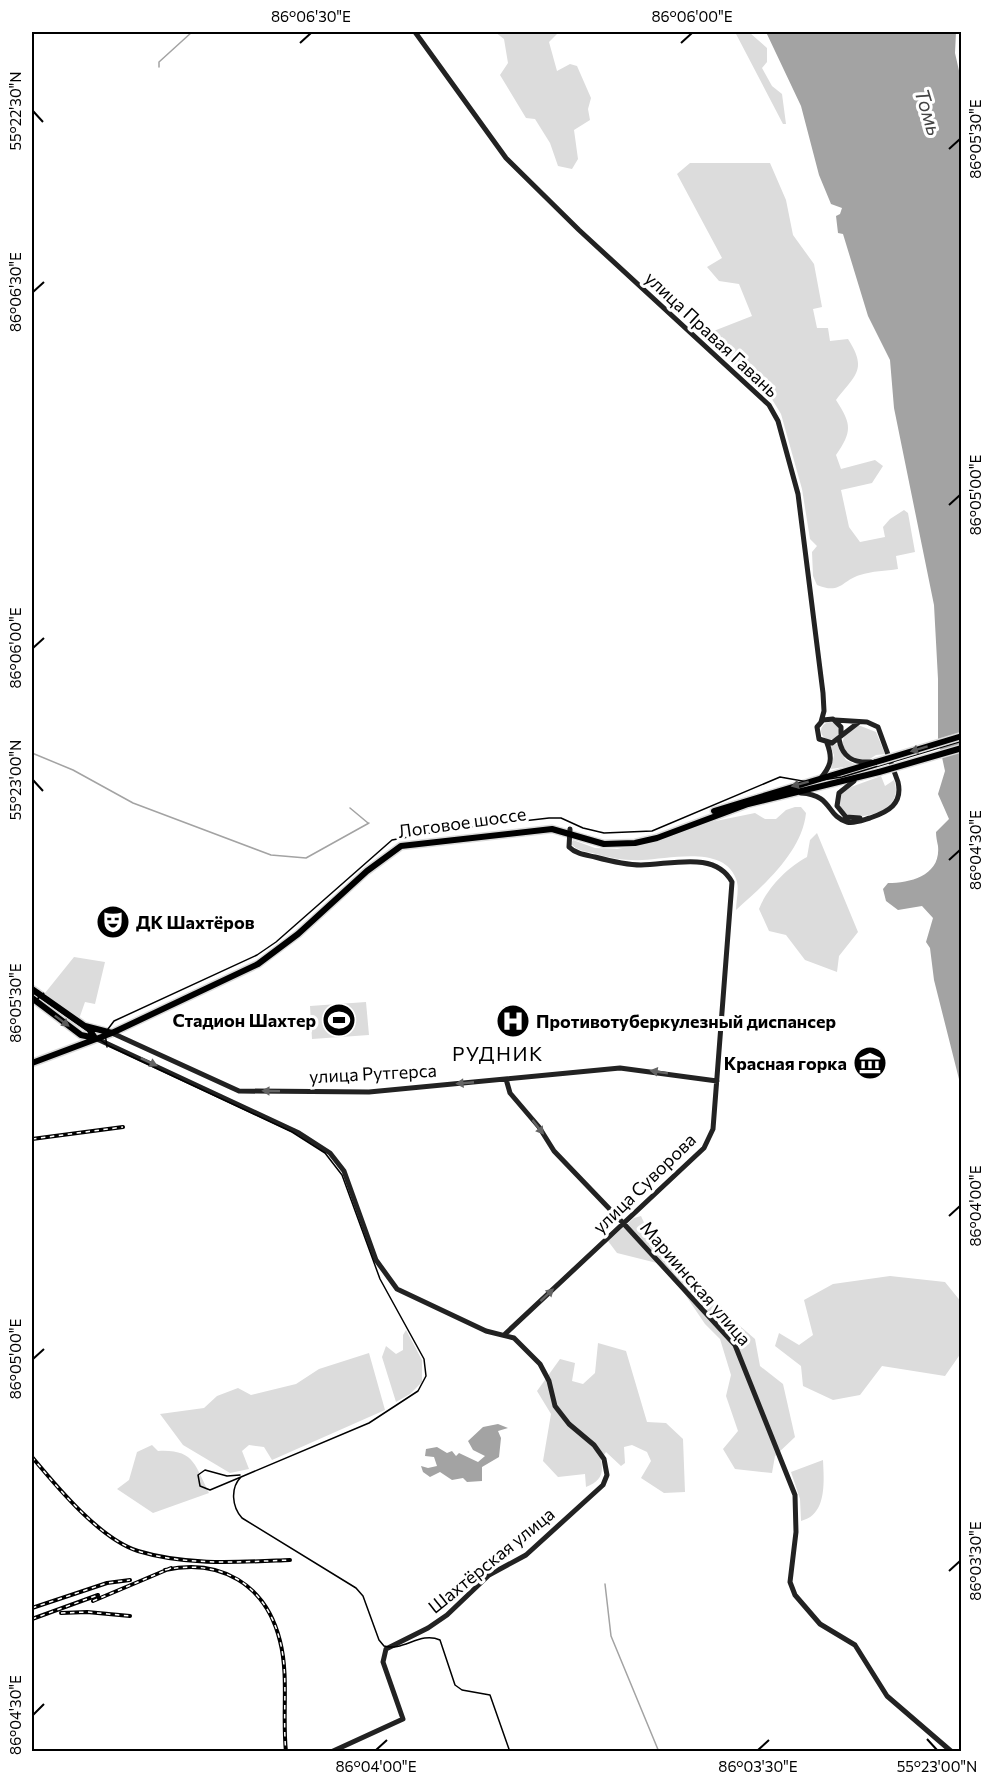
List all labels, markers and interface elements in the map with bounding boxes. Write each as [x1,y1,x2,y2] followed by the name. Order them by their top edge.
[271,7,351,25] text: 86°06'30"E
[651,7,733,25] text: 86°06'00"E
[6,71,24,151] text: 55°22'30"N
[911,86,947,138] water label: Томь
[966,99,984,179] text: 86°05'30"E
[6,252,24,332] text: 86°06'30"E
[641,267,783,401] street label: улица Правая Гавань
[966,455,984,535] text: 86°05'00"E
[6,607,24,689] text: 86°06'00"E
[6,740,24,820] text: 55°23'00"N
[910,745,928,754] one-way arrow
[790,779,809,789] one-way arrow
[397,802,527,842] street label: Логовое шоссе
[966,810,984,890] text: 86°04'30"E
[95,904,131,940] theatre icon: ДК Шахтёров
[136,911,255,933] place label: ДК Шахтёров
[6,963,24,1043] text: 86°05'30"E
[321,1002,357,1038] sports icon: Стадион Шахтер
[495,1003,531,1039] hospital icon: Противотуберкулезный диспансер
[172,1009,316,1031] place label: Стадион Шахтер
[536,1010,836,1032] place label: Противотуберкулезный диспансер
[54,1015,70,1027] one-way arrow
[452,1041,544,1065] district label: РУДНИК
[852,1045,888,1081] museum icon: Красная горка
[724,1052,847,1074] place label: Красная горка
[140,1057,158,1067] one-way arrow
[309,1059,437,1087] street label: улица Рутгерса
[650,1067,669,1076] one-way arrow
[456,1078,475,1088] one-way arrow
[261,1086,280,1096] one-way arrow
[531,1119,544,1135] one-way arrow
[588,1128,700,1238] street label: улица Суворова
[966,1165,984,1247] text: 86°04'00"E
[636,1216,756,1350] street label: Мариинская улица
[540,1289,554,1303] one-way arrow
[6,1319,24,1399] text: 86°05'00"E
[423,1502,559,1618] street label: Шахтёрская улица
[966,1521,984,1601] text: 86°03'30"E
[6,1675,24,1755] text: 86°04'30"E
[335,1757,417,1775] text: 86°04'00"E
[718,1757,798,1775] text: 86°03'30"E
[897,1757,977,1775] text: 55°23'00"N

